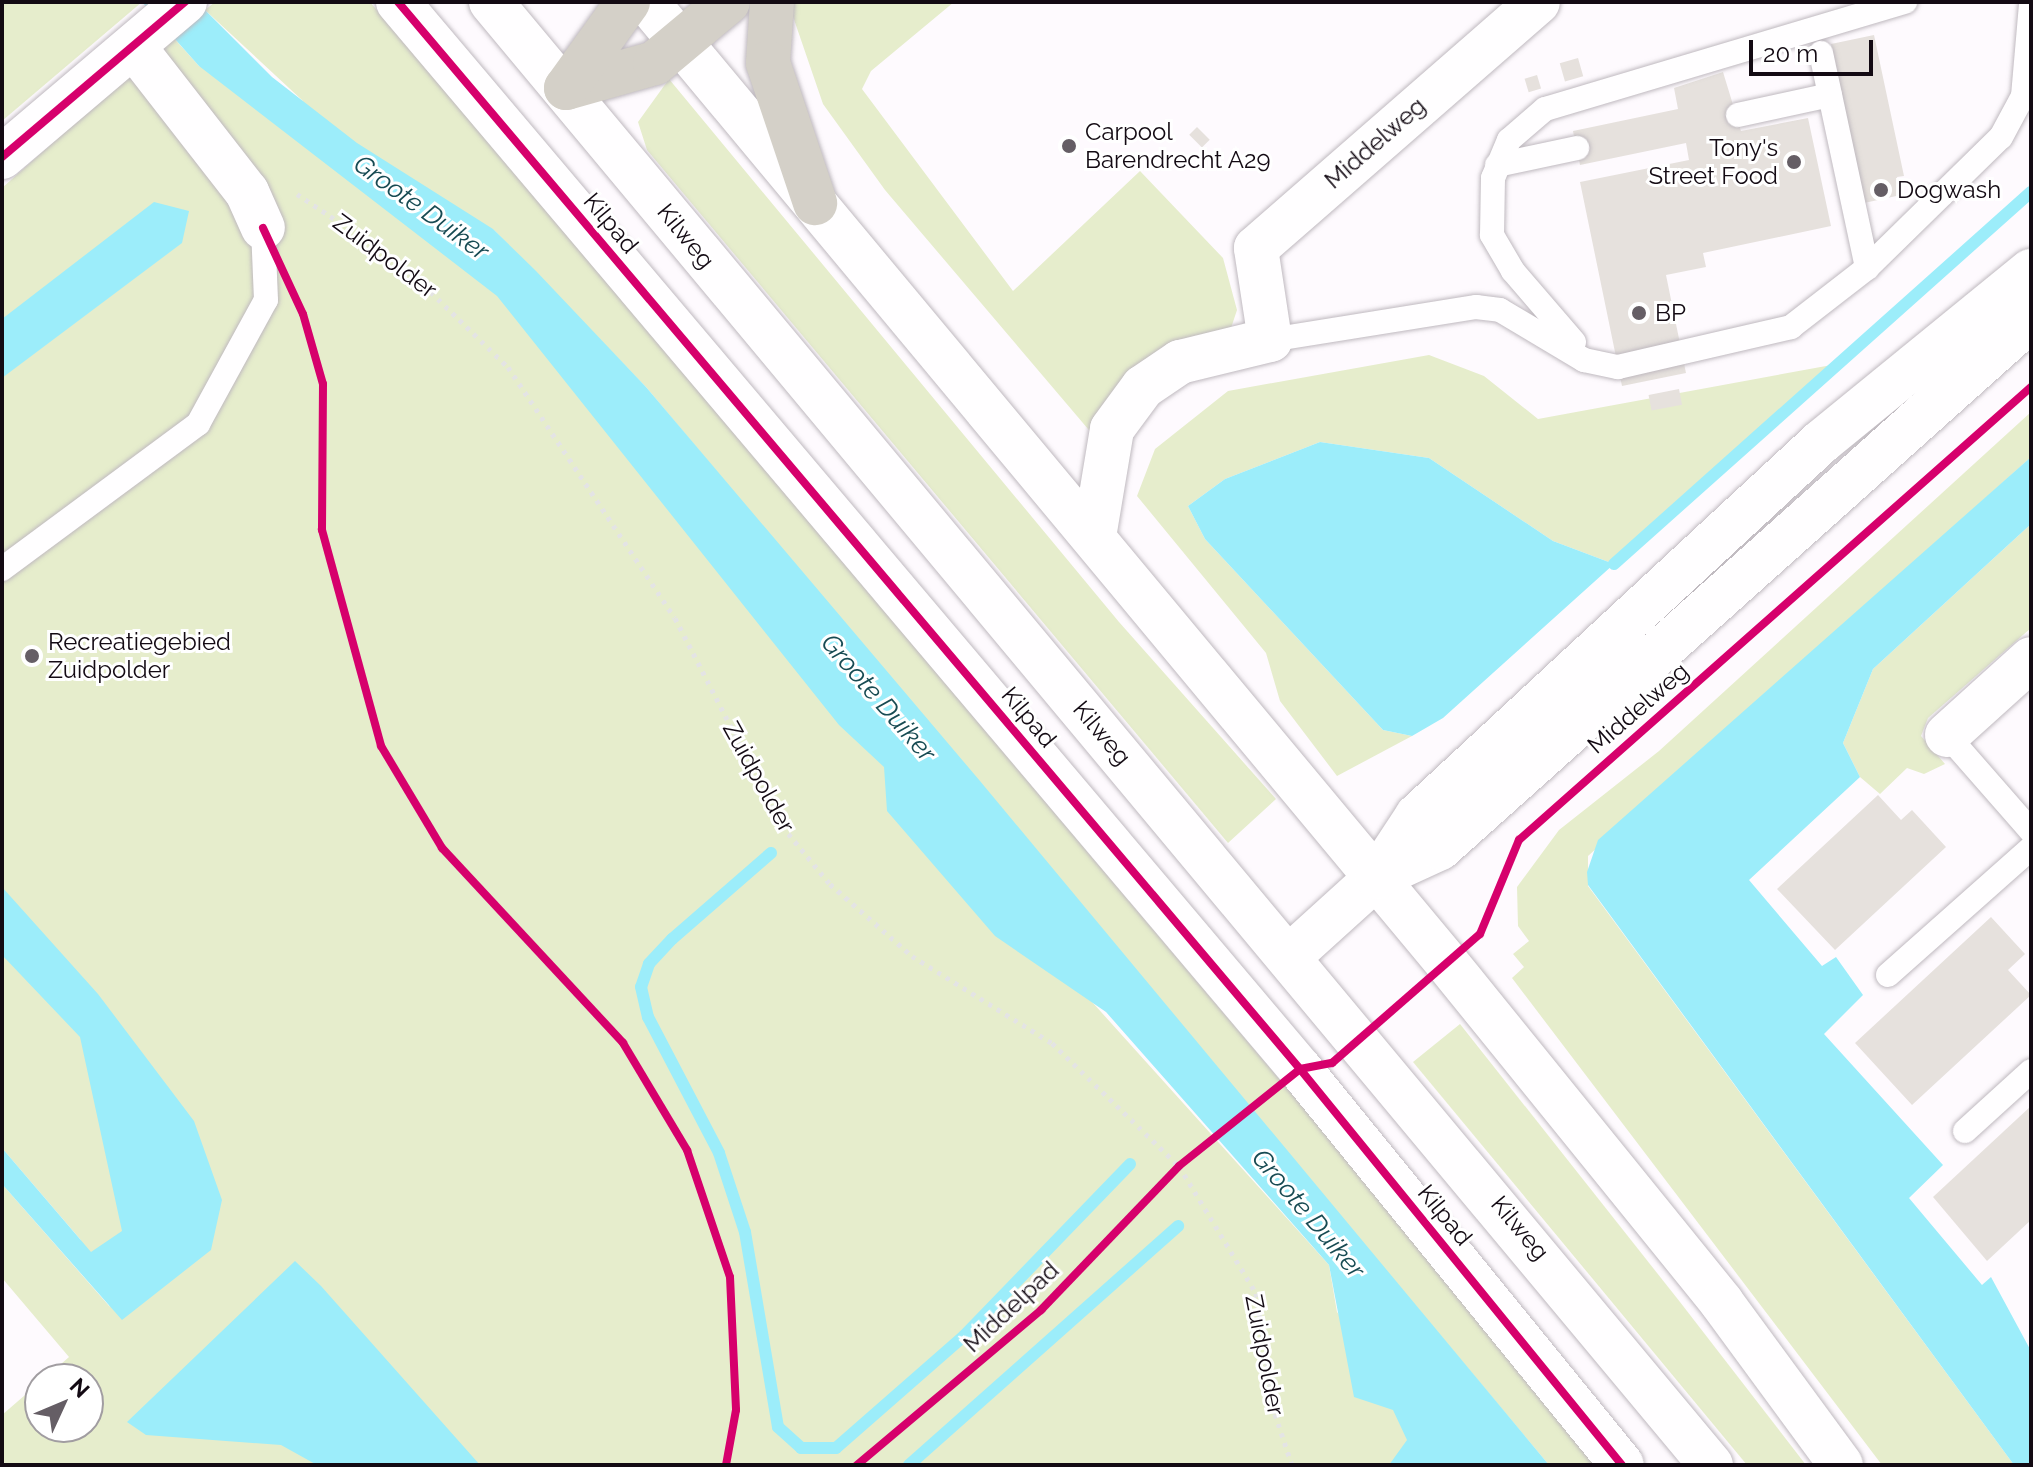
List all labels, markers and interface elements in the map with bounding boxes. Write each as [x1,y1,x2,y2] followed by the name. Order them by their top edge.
[1753,24,1877,74] scale bar
[1763,39,1818,68] text: 20 m
[1319,91,1431,195] street label: Middelweg
[1085,118,1271,174] place label: Carpool Barendrecht A29
[1649,134,1778,190] place label: Tony's Street Food
[1060,137,1078,155] marker: Carpool Barendrecht A29
[347,149,495,267] water label: Groote Duiker
[1785,153,1803,171] marker: Tony's Street Food
[1897,176,2001,204] place label: Dogwash
[1872,181,1890,199] marker: Dogwash
[577,187,645,259] street label: Kilpad
[651,198,721,274] street label: Kilweg
[328,208,442,304] street label: Zuidpolder
[1655,299,1686,327] place label: BP
[1630,304,1648,322] marker: BP
[48,628,231,684] place label: Recreatiegebied Zuidpolder
[814,628,942,768] water label: Groote Duiker
[23,647,41,665] marker: Recreatiegebied Zuidpolder
[1582,656,1694,760] street label: Middelweg
[995,681,1063,753] street label: Kilpad
[1067,695,1137,771] street label: Kilweg
[717,717,801,837] street label: Zuidpolder
[1245,1143,1371,1285] water label: Groote Duiker
[1412,1179,1478,1251] street label: Kilpad
[1485,1190,1555,1266] street label: Kilweg
[957,1256,1065,1358] street label: Middelpad
[1239,1292,1291,1418] street label: Zuidpolder
[24,1363,104,1443] north arrow
[65,1373,95,1403] text: N

